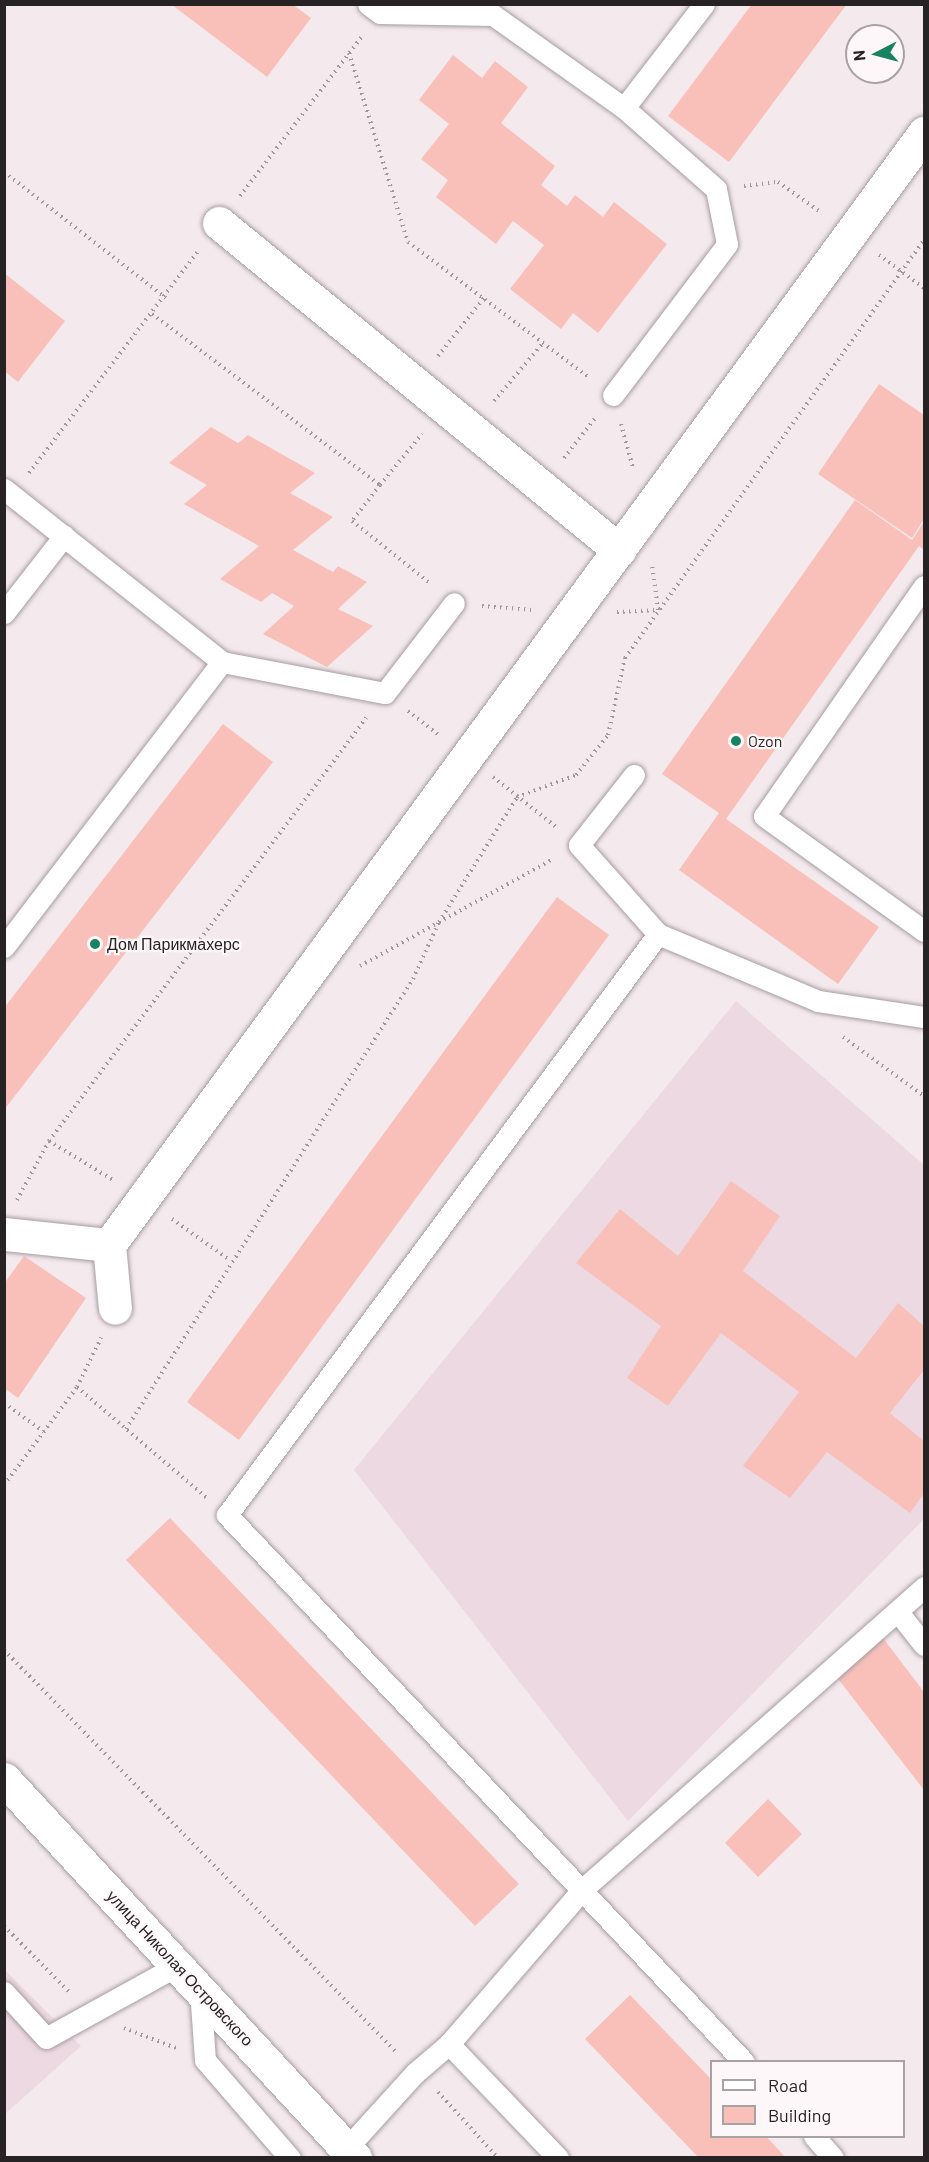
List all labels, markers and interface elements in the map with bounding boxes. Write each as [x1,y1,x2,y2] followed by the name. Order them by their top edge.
[845,24,905,84] north arrow
[849,49,869,62] text: N
[748,731,782,751] place label: Ozon
[729,734,743,748] marker: Ozon
[107,934,240,954] place label: Дом Парикмахерс
[88,937,102,951] marker: Дом Парикмахерс
[103,1886,257,2050] street label: улица Николая Островского
[710,2060,905,2138] legend
[768,2074,808,2096] text: Road
[768,2104,831,2126] text: Building

